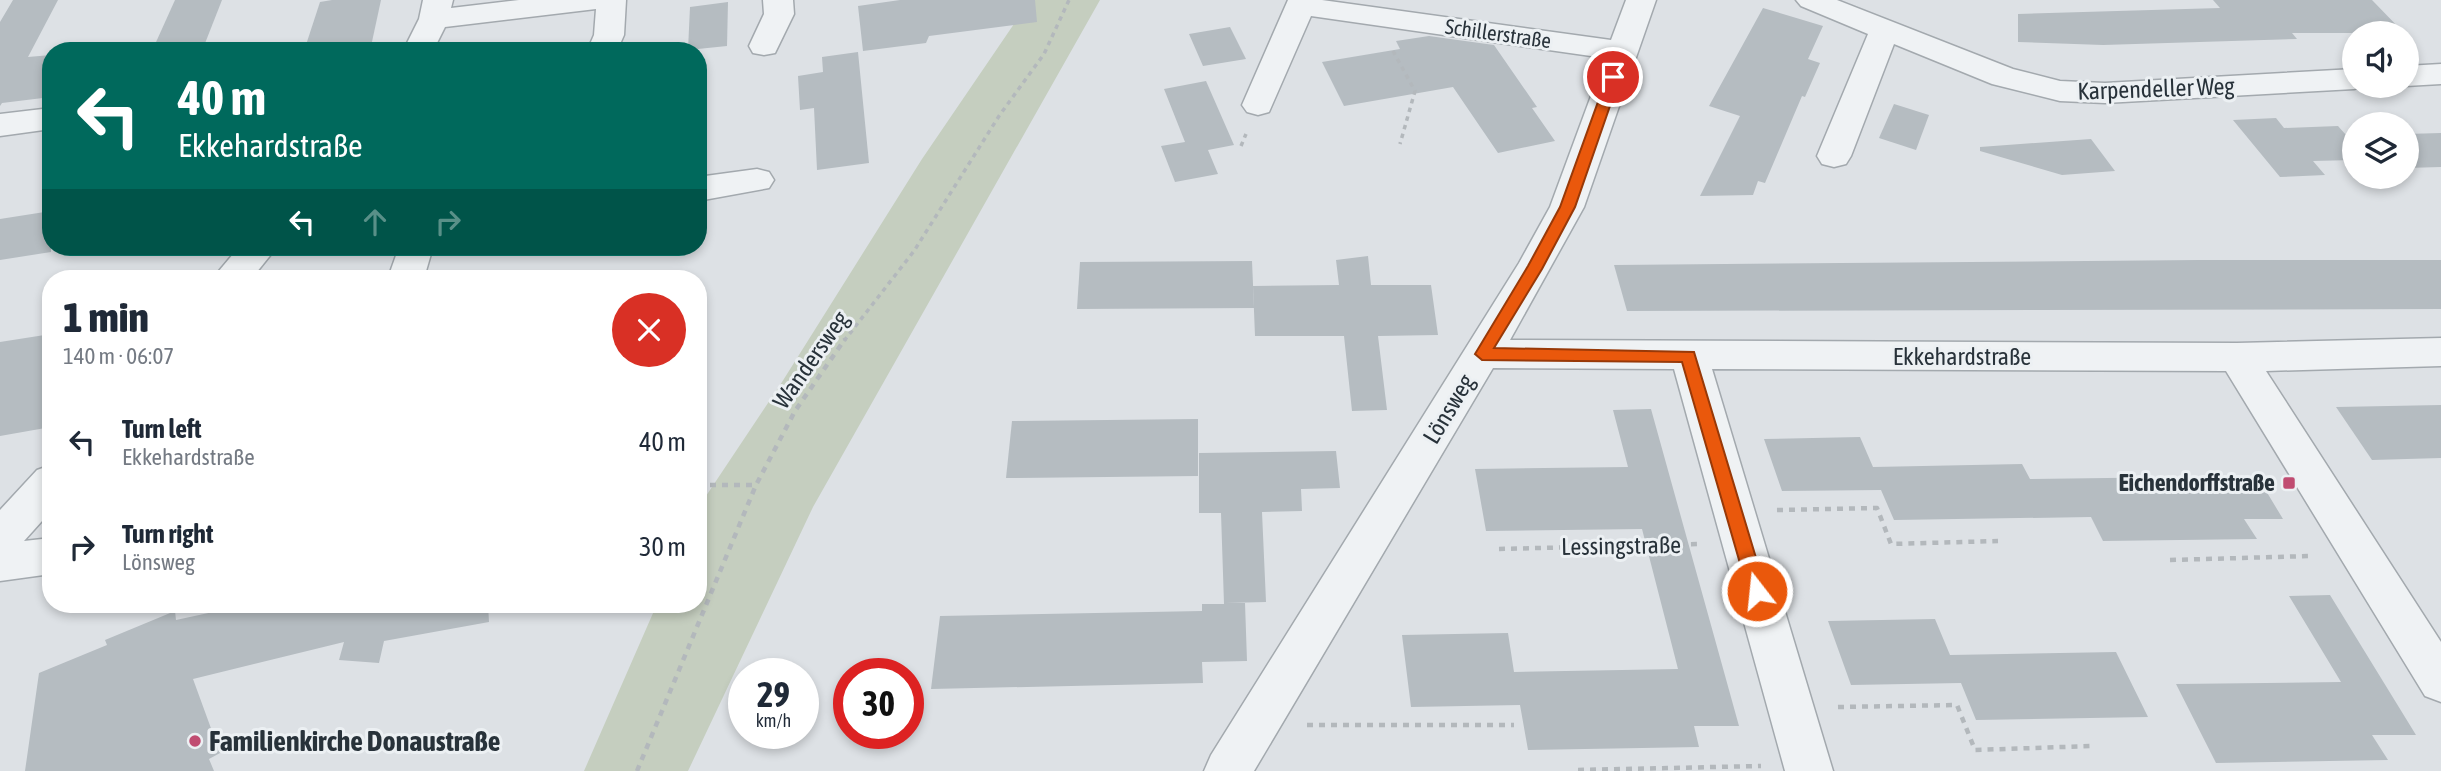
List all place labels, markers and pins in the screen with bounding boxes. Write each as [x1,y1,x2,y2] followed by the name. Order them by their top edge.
[1583,47,1643,107] pin
[2118,469,2275,496] place label: Eichendorffstraße
[2281,475,2297,491] marker: Eichendorffstraße
[209,725,500,757] place label: Familienkirche Donaustraße
[187,733,203,749] marker: Familienkirche Donaustraße

